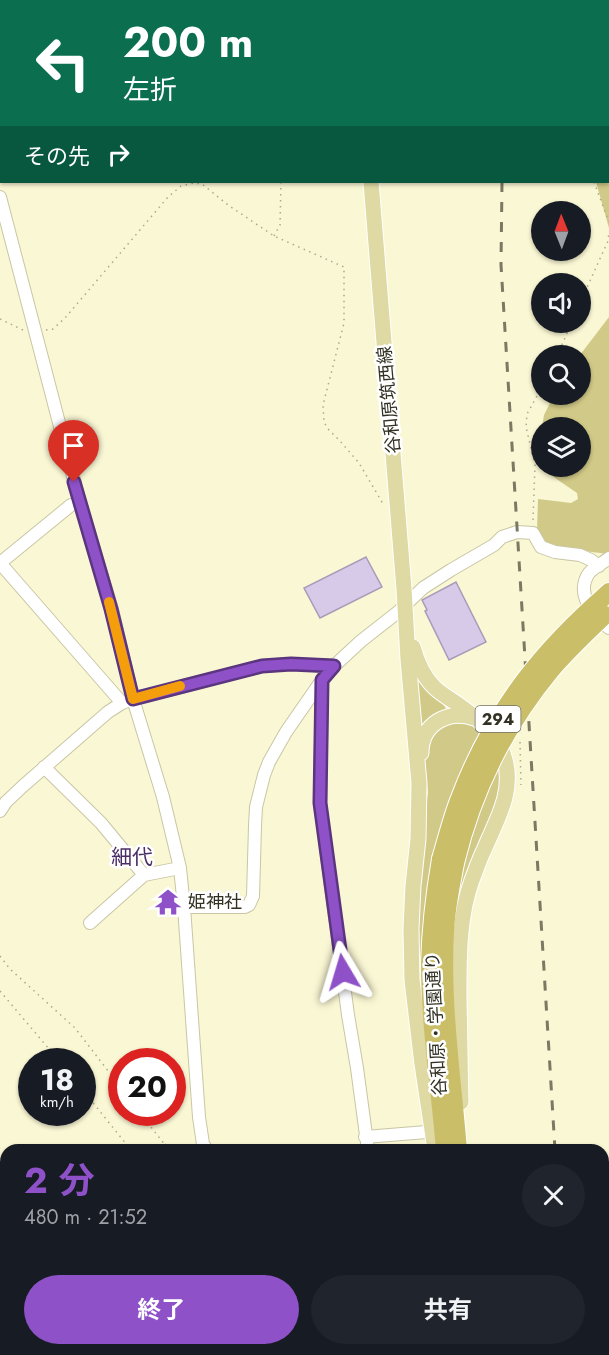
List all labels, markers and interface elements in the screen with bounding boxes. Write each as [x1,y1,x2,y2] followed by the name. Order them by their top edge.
[123,12,253,73] text: 200 m
[24,24,102,102] icon: left
[123,70,177,109] text: 左折
[102,138,135,171] icon: right
[24,140,90,172] text: その先
[531,201,591,261] north arrow
[531,201,591,477] map controls
[531,273,591,333] button: sound
[371,345,407,455] street label: 谷和原筑西線
[531,345,591,405] button: search
[531,417,591,477] button: layers
[48,420,99,482] pin
[57,429,90,462] icon: arrive
[476,706,520,732] road number: 294
[111,842,153,872] district label: 細代
[153,887,183,917] temple icon: 姫神社
[188,889,242,915] place label: 姫神社
[311,940,375,1004] position arrow
[419,951,453,1097] street label: 谷和原・学園通り
[108,1048,186,1126] speed limit sign: 20
[40,1058,74,1101] text: 18
[40,1091,74,1113] text: km/h
[24,1154,94,1206] text: 2 分
[522,1164,585,1227] button: close
[24,1203,147,1232] text: 480 m · 21:52
[24,1275,299,1344] button: 終了
[311,1275,585,1344] button: 共有

